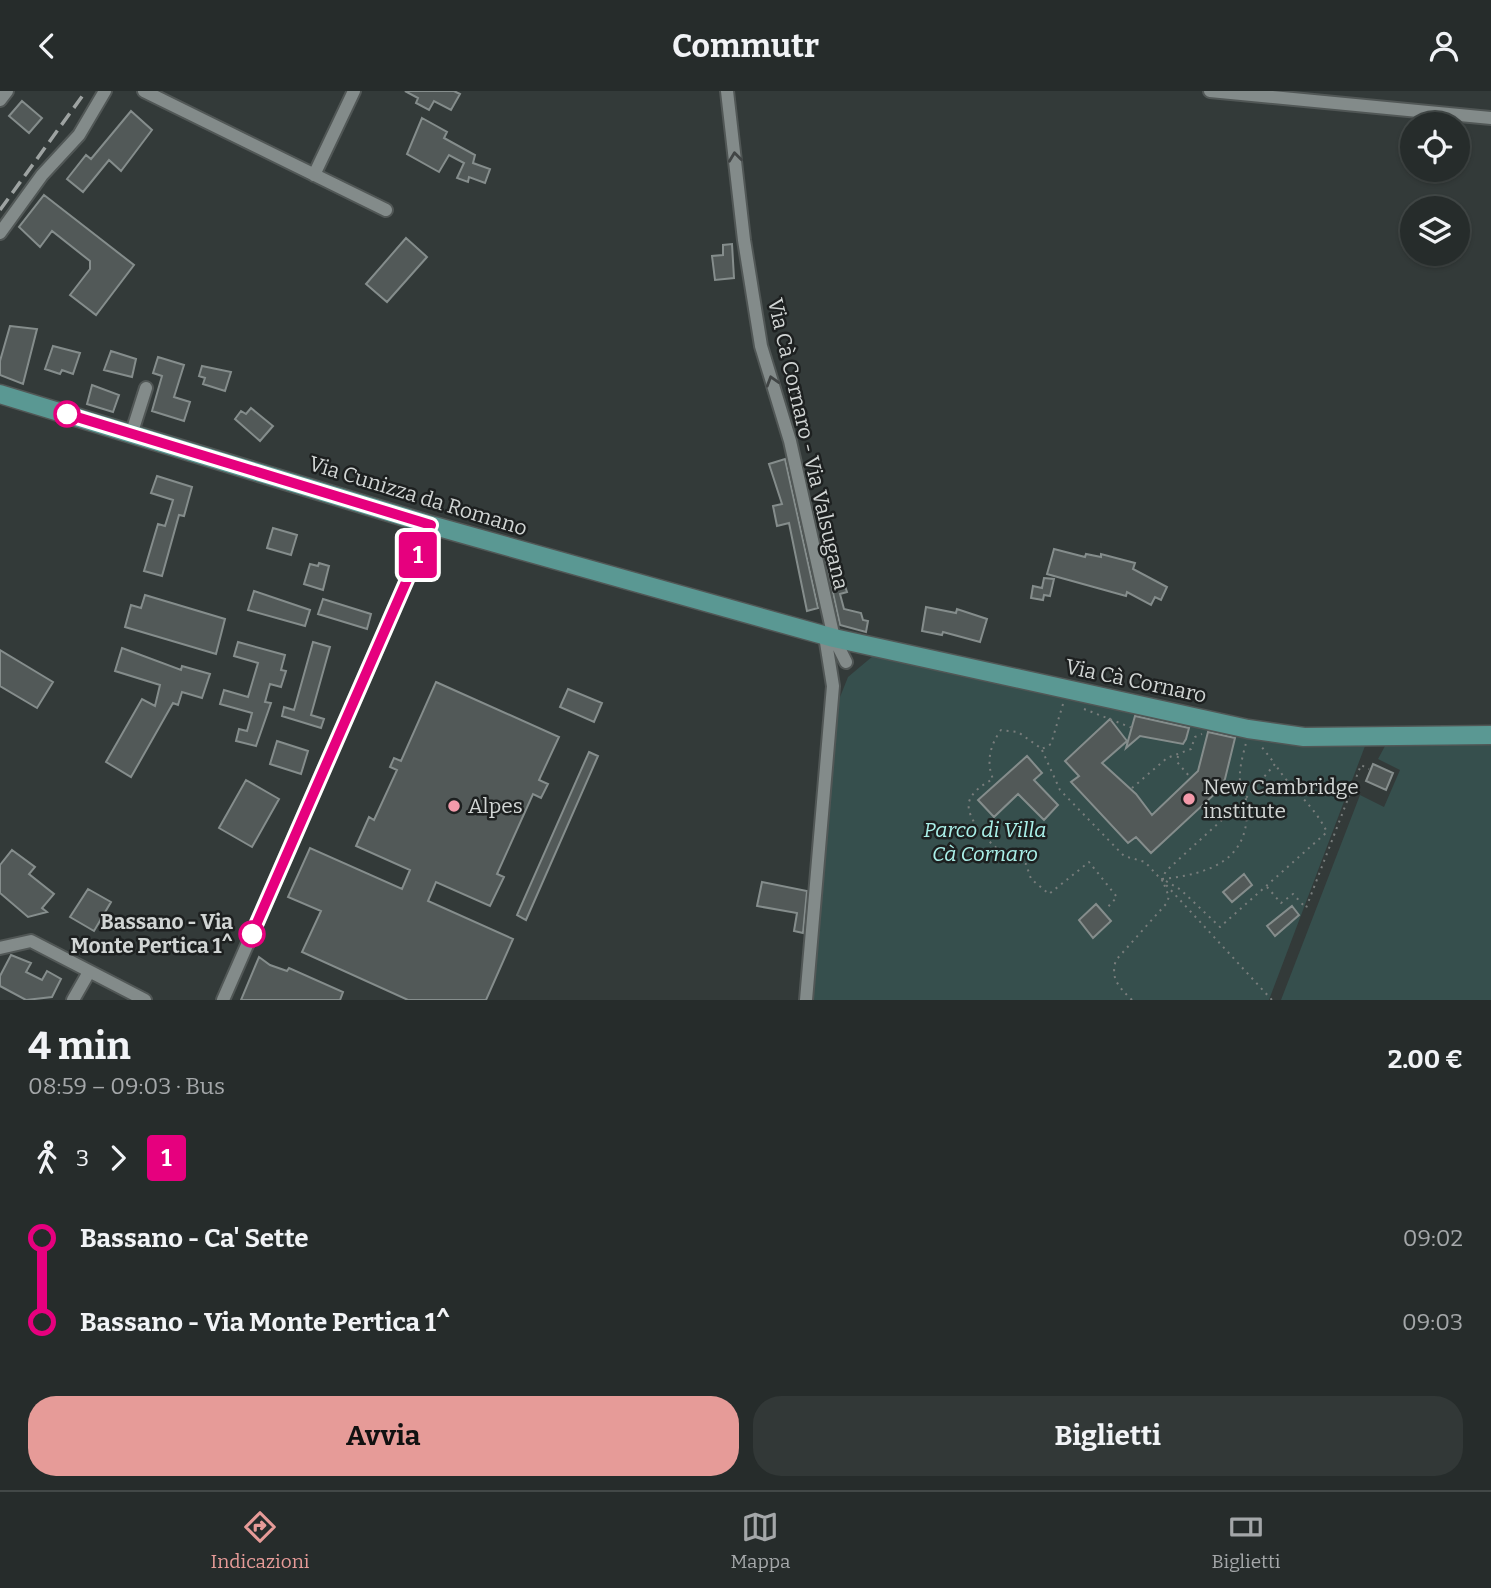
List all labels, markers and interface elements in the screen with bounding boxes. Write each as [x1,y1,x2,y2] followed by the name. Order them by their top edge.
[28,27,66,65] icon: back
[672,27,819,65] text: Commutr
[1425,27,1463,65] icon: person
[1400,112,1470,266] map controls
[1400,112,1470,182] button: locate
[727,152,742,163] one-way arrow
[1400,196,1470,266] button: layers
[762,296,854,593] street label: Via Cà Cornaro - Via Valsugana
[766,376,780,388] one-way arrow
[54,401,80,427] unlabelled marker
[306,450,530,542] street label: Via Cunizza da Romano
[395,532,441,578] line badge: 1
[413,541,423,569] text: 1
[1063,653,1209,709] street label: Via Cà Cornaro
[1203,774,1359,824] place label: New Cambridge institute
[1181,791,1197,807] marker: New Cambridge institute
[468,793,523,819] place label: Alpes
[446,798,462,814] marker: Alpes
[923,817,1047,867] park label: Parco di Villa Cà Cornaro
[70,909,233,959] place label: Bassano - Via Monte Pertica 1^
[239,921,265,947] marker: Bassano - Via Monte Pertica 1^
[28,1023,131,1069] text: 4 min
[1388,1044,1463,1075] text: 2.00 €
[28,1072,225,1100] text: 08:59 – 09:03 · Bus
[28,1139,66,1177] icon: walk
[99,1139,137,1177] icon: forward
[76,1144,89,1172] text: 3
[161,1144,172,1172] text: 1
[80,1223,309,1254] text: Bassano - Ca' Sette
[1403,1224,1463,1252] text: 09:02
[80,1307,450,1338] text: Bassano - Via Monte Pertica 1^
[1402,1308,1463,1336] text: 09:03
[28,1396,739,1476] button: Avvia
[753,1396,1463,1476] button: Biglietti
[211,1508,309,1573] tab: Indicazioni
[730,1508,791,1573] tab: Mappa
[1212,1508,1280,1573] tab: Biglietti

